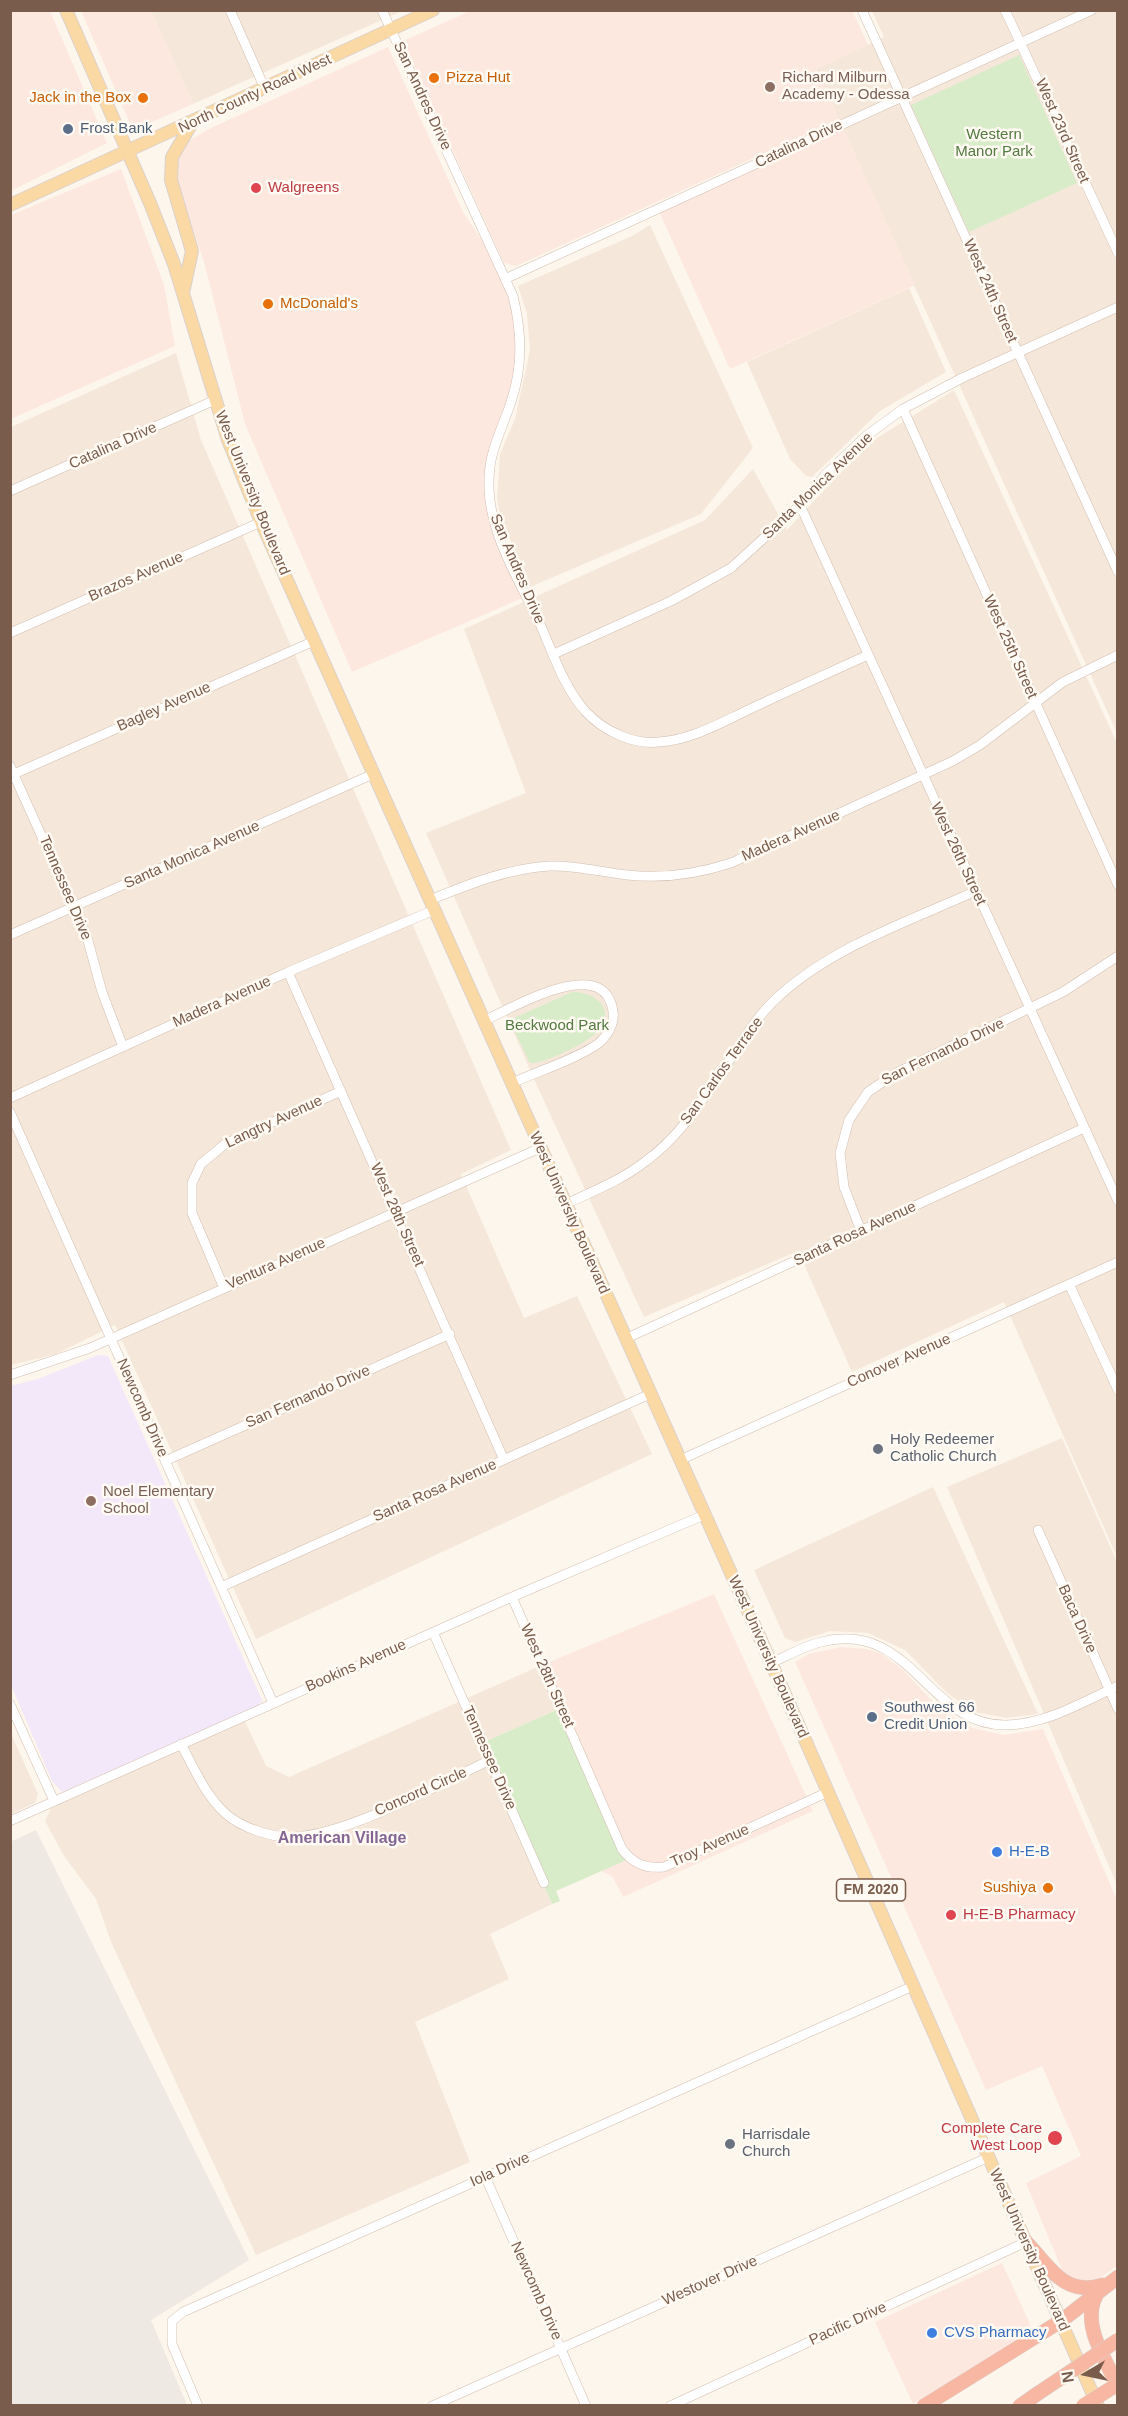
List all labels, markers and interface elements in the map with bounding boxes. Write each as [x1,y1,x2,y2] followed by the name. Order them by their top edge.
[389,39,455,153] street label: San Andres Drive
[176,51,334,137] street label: North County Road West
[446,69,510,87] place label: Pizza Hut
[782,69,910,104] place label: Richard Milburn Academy - Odessa
[427,71,441,85] marker: Pizza Hut
[1031,76,1093,186] street label: West 23rd Street
[763,80,777,94] marker: Richard Milburn Academy - Odessa
[29,89,131,107] place label: Jack in the Box
[136,91,150,105] marker: Jack in the Box
[753,116,845,172] street label: Catalina Drive
[80,120,153,138] place label: Frost Bank
[61,122,75,136] marker: Frost Bank
[955,126,1033,161] park label: Western Manor Park
[268,179,339,197] place label: Walgreens
[249,181,263,195] marker: Walgreens
[959,236,1021,346] street label: West 24th Street
[280,295,358,313] place label: McDonald's
[261,297,275,311] marker: McDonald's
[211,408,293,578] street label: West University Boulevard
[66,419,160,473] street label: Catalina Drive
[759,429,877,543] street label: Santa Monica Avenue
[486,511,548,627] street label: San Andres Drive
[86,548,186,606] street label: Brazos Avenue
[979,592,1041,702] street label: West 25th Street
[114,678,214,736] street label: Bagley Avenue
[926,800,990,908] street label: West 26th Street
[739,806,843,866] street label: Madera Avenue
[121,817,263,893] street label: Santa Monica Avenue
[35,833,95,943] street label: Tennessee Drive
[170,972,274,1032] street label: Madera Avenue
[677,1014,767,1128] street label: San Carlos Terrace
[879,1014,1007,1090] street label: San Fernando Drive
[505,1017,609,1035] park label: Beckwood Park
[223,1092,325,1152] street label: Langtry Avenue
[525,1129,613,1297] street label: West University Boulevard
[366,1160,428,1270] street label: West 28th Street
[791,1198,919,1270] street label: Santa Rosa Avenue
[224,1234,328,1294] street label: Ventura Avenue
[844,1330,954,1392] street label: Conover Avenue
[112,1356,172,1460] street label: Newcomb Drive
[243,1361,373,1433] street label: San Fernando Drive
[890,1431,997,1466] place label: Holy Redeemer Catholic Church
[871,1442,885,1456] marker: Holy Redeemer Catholic Church
[371,1456,499,1526] street label: Santa Rosa Avenue
[103,1483,214,1518] place label: Noel Elementary School
[84,1494,98,1508] marker: Noel Elementary School
[724,1573,812,1741] street label: West University Boulevard
[1054,1582,1100,1656] street label: Baca Drive
[516,1621,578,1731] street label: West 28th Street
[303,1636,409,1696] street label: Bookins Avenue
[884,1699,975,1734] place label: Southwest 66 Credit Union
[458,1703,520,1813] street label: Tennessee Drive
[865,1710,879,1724] marker: Southwest 66 Credit Union
[372,1764,470,1820] street label: Concord Circle
[668,1821,752,1871] street label: Troy Avenue
[278,1829,406,1849] district label: American Village
[1009,1843,1050,1861] place label: H-E-B
[990,1845,1004,1859] marker: H-E-B
[836,1879,906,1901] road number: FM 2020
[983,1879,1036,1897] place label: Sushiya
[1041,1881,1055,1895] marker: Sushiya
[963,1906,1076,1924] place label: H-E-B Pharmacy
[944,1908,958,1922] marker: H-E-B Pharmacy
[941,2120,1042,2155] place label: Complete Care West Loop
[742,2126,810,2161] place label: Harrisdale Church
[1046,2129,1064,2147] marker: Complete Care West Loop
[723,2137,737,2151] marker: Harrisdale Church
[467,2149,533,2191] street label: Iola Drive
[985,2166,1073,2334] street label: West University Boulevard
[506,2239,566,2343] street label: Newcomb Drive
[660,2252,760,2310] street label: Westover Drive
[806,2298,890,2350] street label: Pacific Drive
[944,2324,1047,2342] place label: CVS Pharmacy
[925,2326,939,2340] marker: CVS Pharmacy
[1056,2344,1116,2404] north arrow
[1058,2370,1077,2384] text: N

